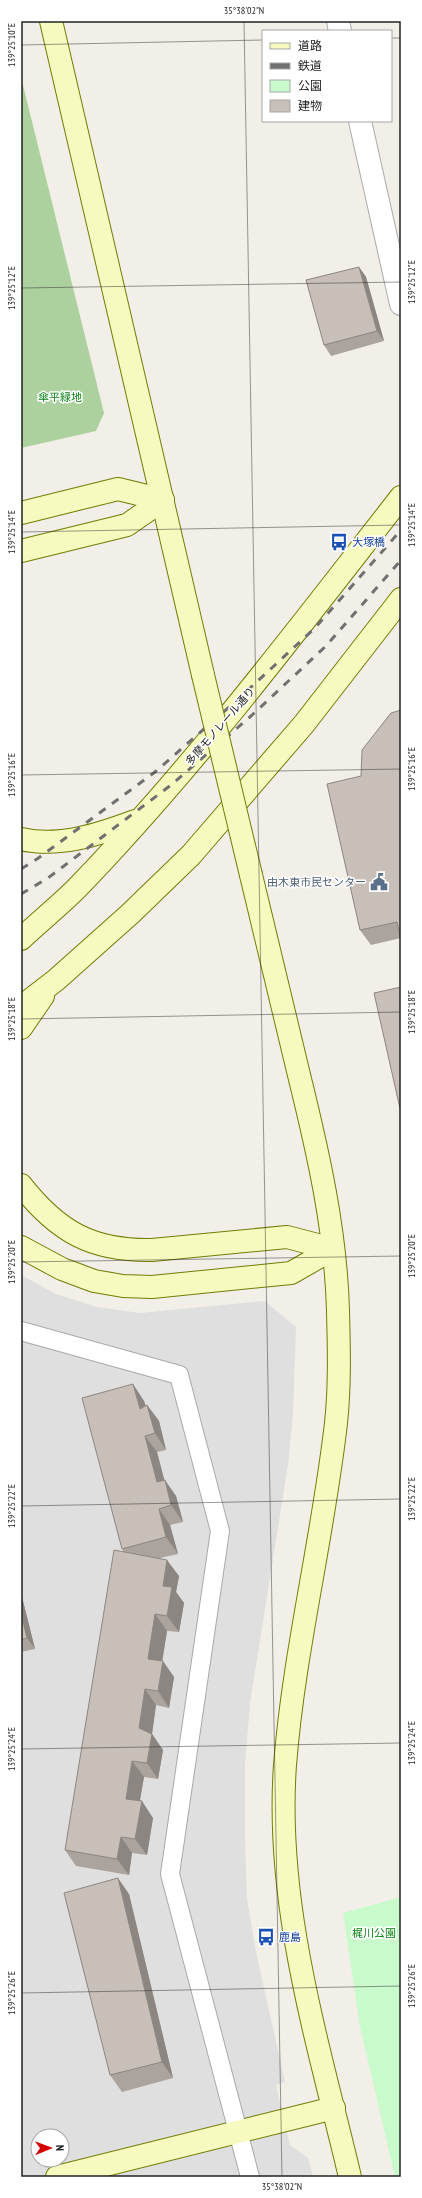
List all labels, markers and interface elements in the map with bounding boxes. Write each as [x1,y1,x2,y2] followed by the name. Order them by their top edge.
[224,4,264,17] text: 35°38'02"N
[5,23,18,67] text: 139°25'10"E
[262,30,392,122] legend
[298,38,322,53] text: 道路
[298,58,322,73] text: 鉄道
[298,78,322,93] text: 公園
[298,98,322,113] text: 建物
[405,260,418,304] text: 139°25'12"E
[5,266,18,310] text: 139°25'12"E
[38,390,82,404] park label: 傘平緑地
[405,503,418,547] text: 139°25'14"E
[5,510,18,554] text: 139°25'14"E
[329,532,349,552] bus stop icon: 大塚橋
[352,535,385,549] place label: 大塚橋
[182,684,258,768] street label: 多摩モノレール通り
[405,747,418,791] text: 139°25'16"E
[5,753,18,797] text: 139°25'16"E
[369,872,389,892] public building icon: 由木東市民センター
[267,875,366,889] place label: 由木東市民センター
[405,990,418,1034] text: 139°25'18"E
[5,997,18,1041] text: 139°25'18"E
[405,1234,418,1278] text: 139°25'20"E
[5,1240,18,1284] text: 139°25'20"E
[405,1477,418,1521] text: 139°25'22"E
[5,1484,18,1528] text: 139°25'22"E
[405,1721,418,1765] text: 139°25'24"E
[5,1727,18,1771] text: 139°25'24"E
[352,1926,396,1940] park label: 梶川公園
[256,1927,276,1947] bus stop icon: 鹿島
[279,1930,301,1944] place label: 鹿島
[405,1964,418,2008] text: 139°25'26"E
[5,1971,18,2015] text: 139°25'26"E
[30,2128,70,2168] north arrow
[53,2145,67,2151] text: N
[262,2180,302,2193] text: 35°38'02"N

